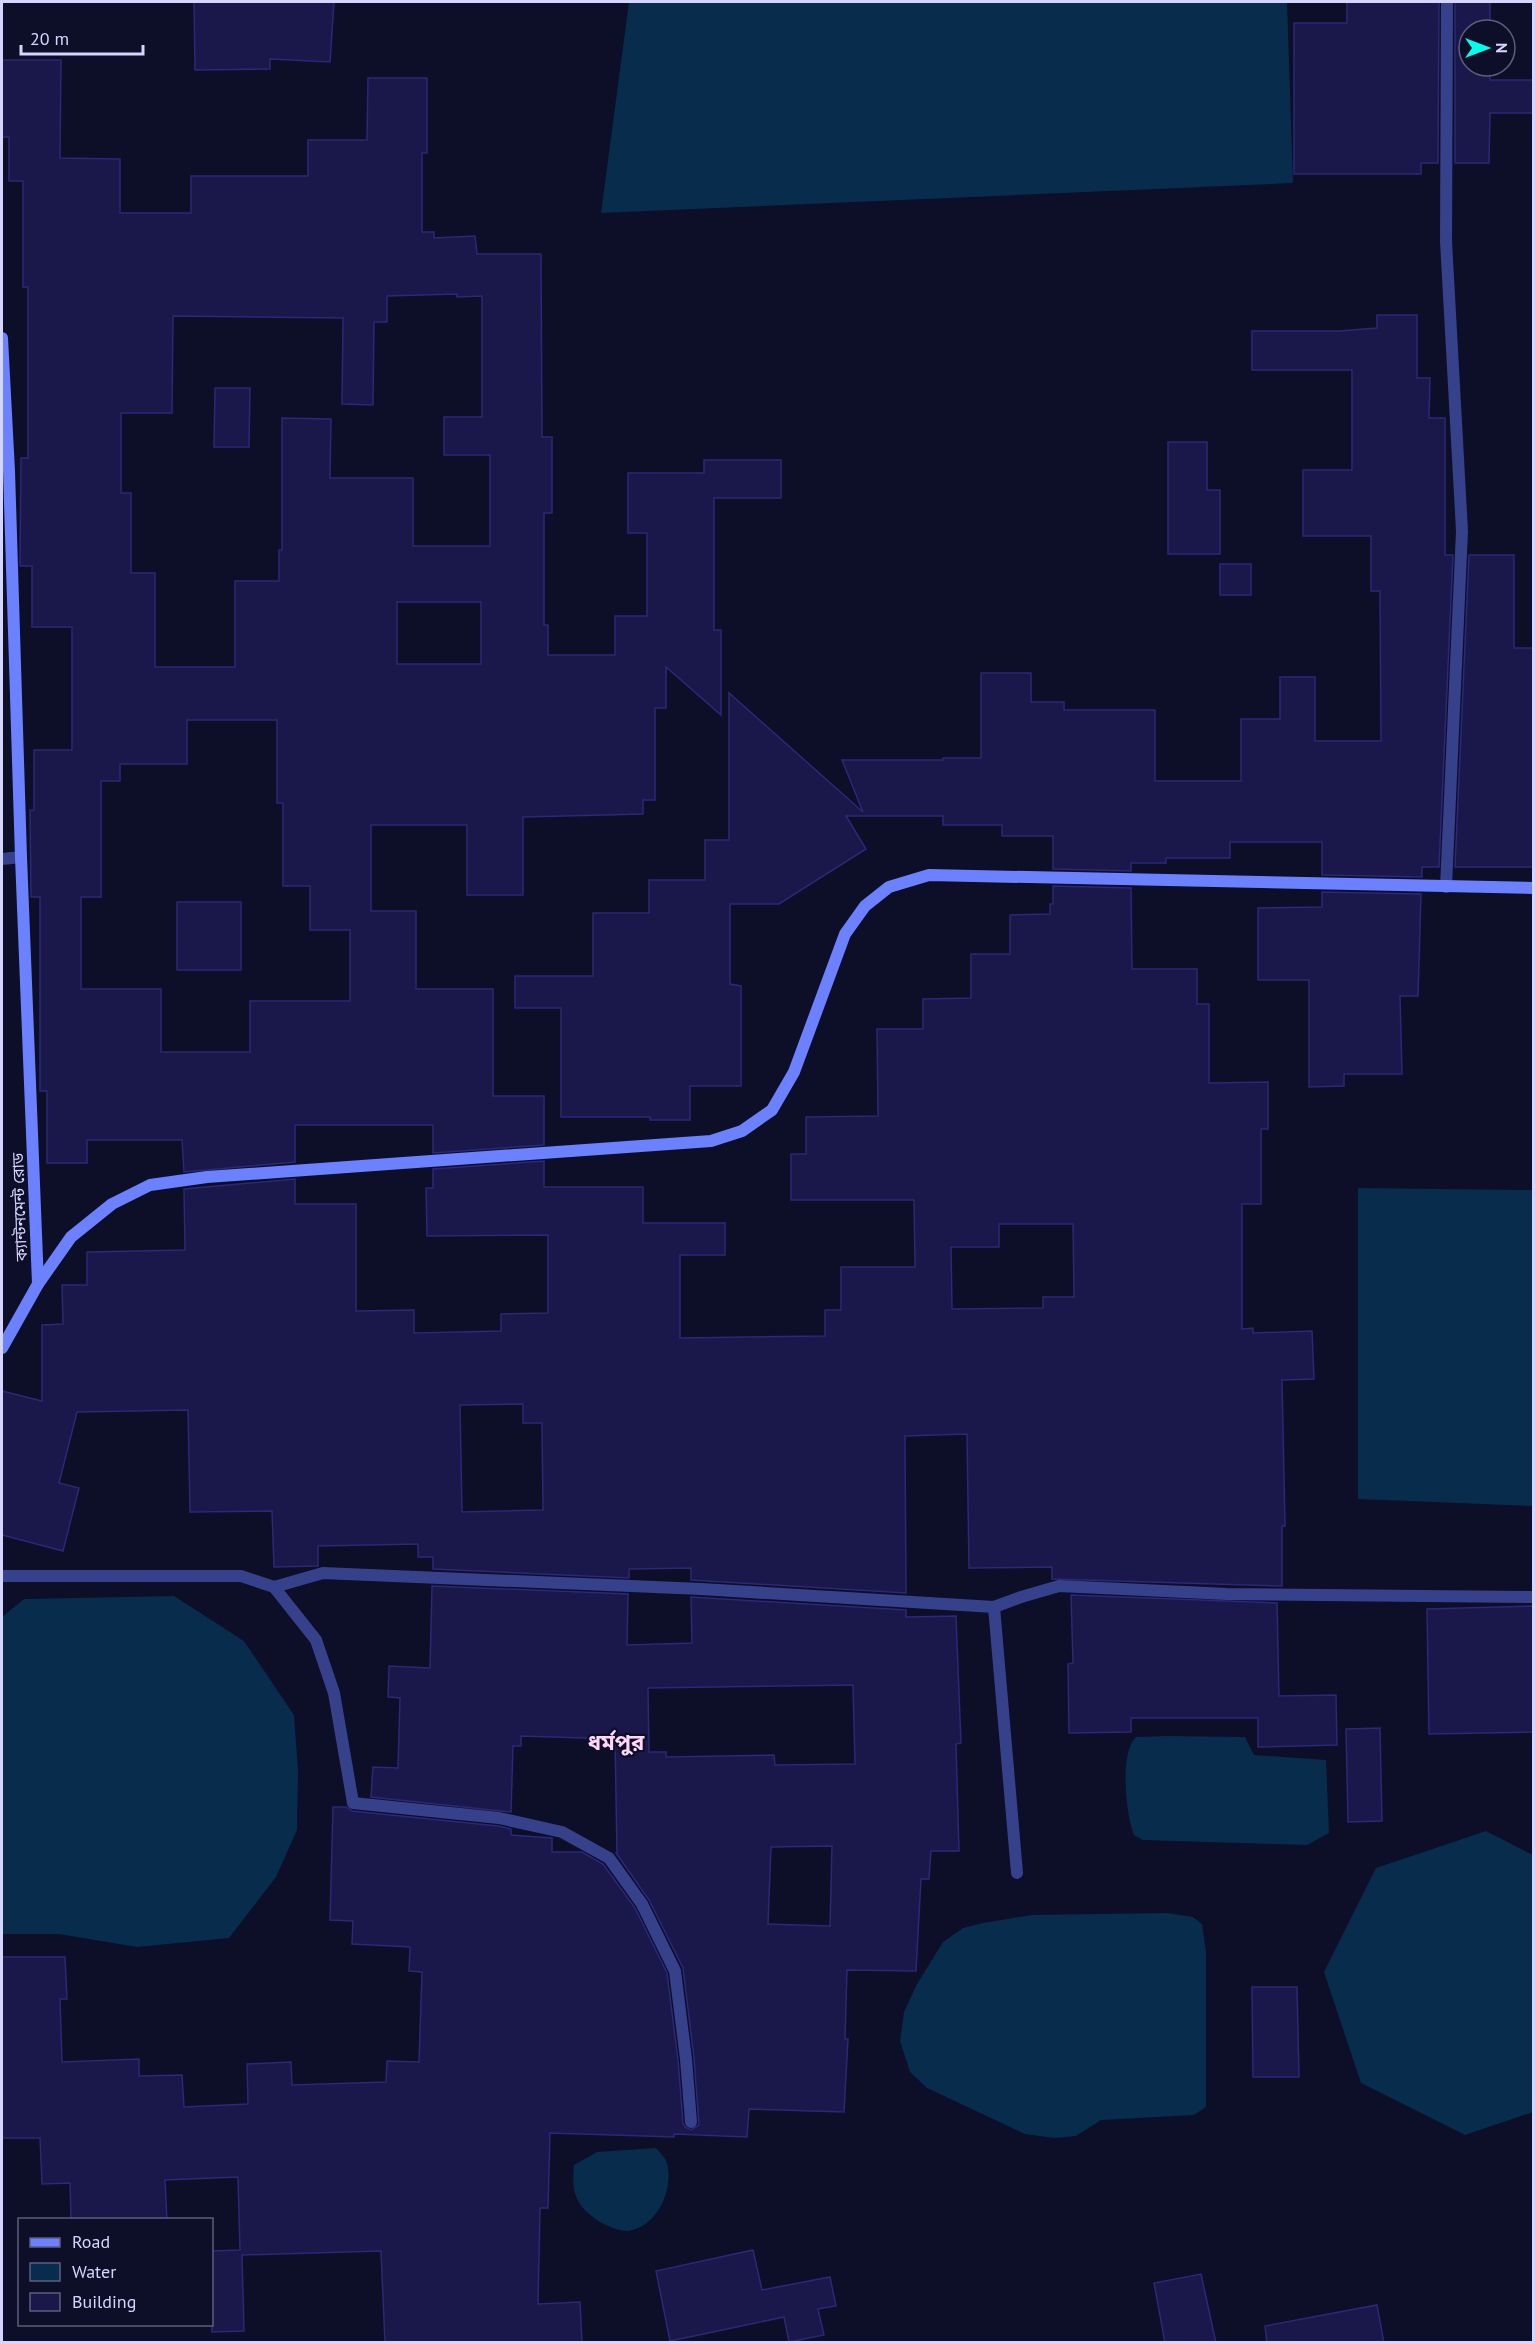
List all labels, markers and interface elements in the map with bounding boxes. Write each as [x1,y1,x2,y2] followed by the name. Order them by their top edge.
[21,18,142,56] scale bar
[1457,18,1517,78] north arrow
[30,27,69,50] text: 20 m
[1492,43,1512,53] text: N
[7,1152,31,1263] street label: ক্যান্টনমেন্ট রোড
[588,1728,645,1756] district label: ধর্মপুর
[18,2218,213,2326] legend
[72,2230,110,2253] text: Road
[72,2260,116,2283] text: Water
[72,2290,136,2313] text: Building

